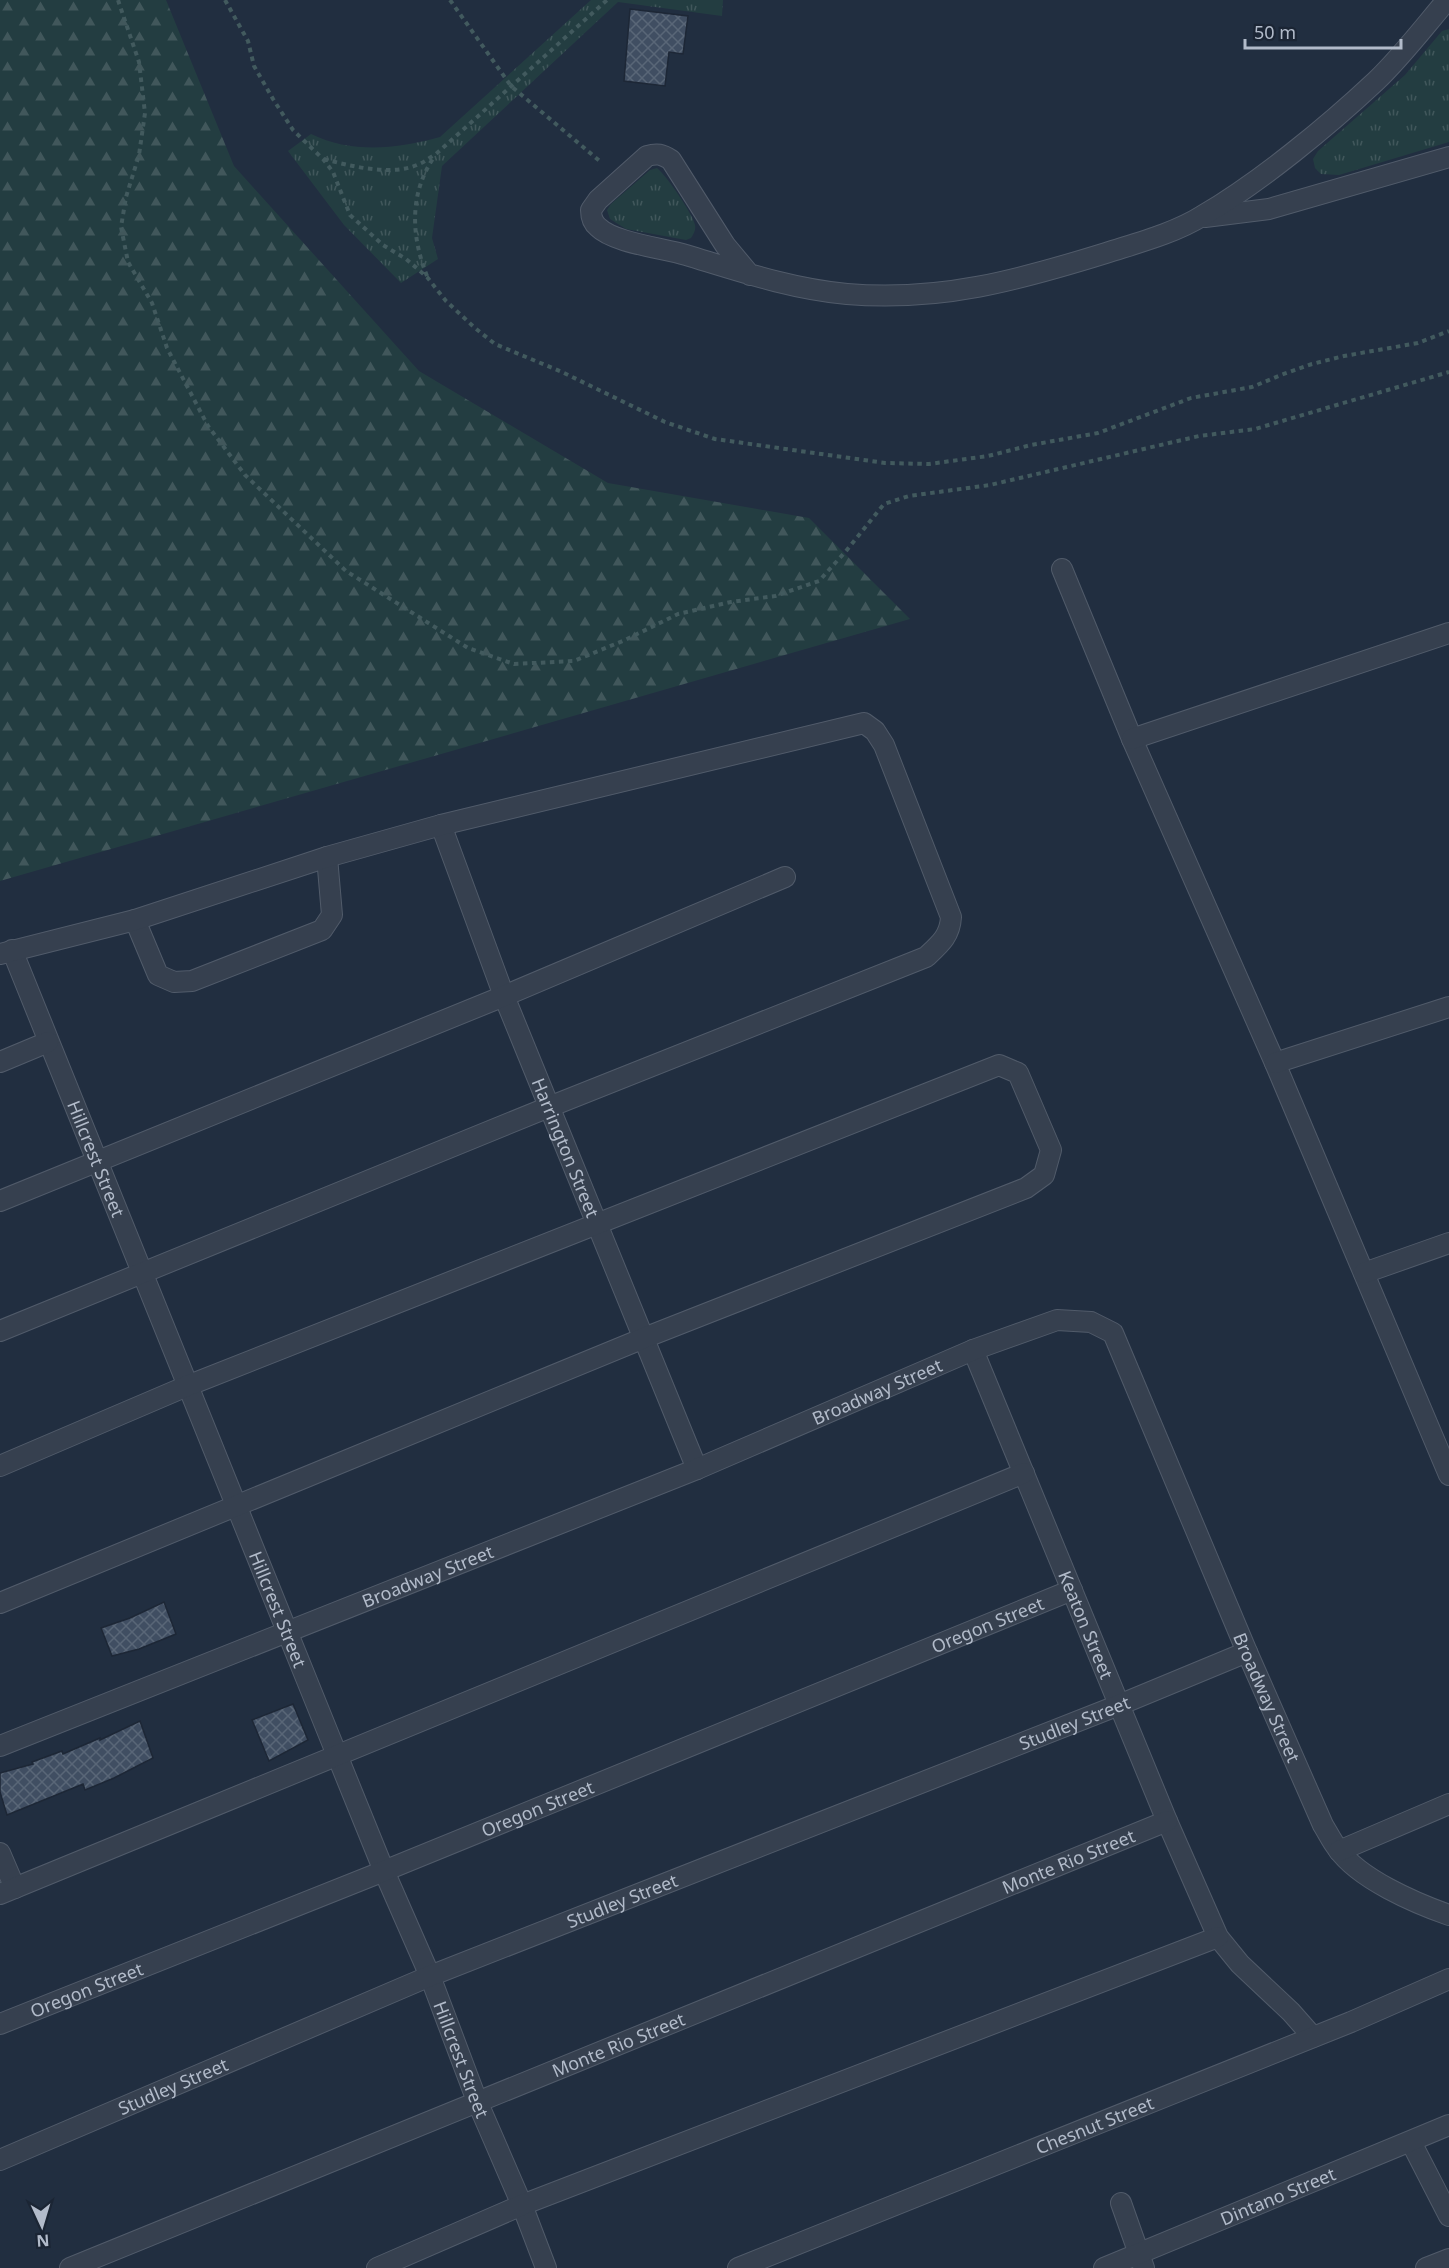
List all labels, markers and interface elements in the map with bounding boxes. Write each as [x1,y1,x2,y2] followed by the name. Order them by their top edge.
[1245,12,1401,50] scale bar
[1254,20,1296,44] text: 50 m
[527,1074,605,1221] street label: Harrington Street
[62,1097,131,1221] street label: Hillcrest Street
[808,1353,946,1430] street label: Broadway Street
[358,1539,497,1613] street label: Broadway Street
[244,1548,313,1671] street label: Hillcrest Street
[1053,1567,1119,1683] street label: Keaton Street
[927,1591,1048,1658] street label: Oregon Street
[1228,1629,1306,1766] street label: Broadway Street
[1015,1690,1134,1755] street label: Studley Street
[478,1775,598,1842] street label: Oregon Street
[998,1823,1139,1899] street label: Monte Rio Street
[563,1868,681,1933] street label: Studley Street
[27,1956,147,2023] street label: Oregon Street
[428,1997,495,2122] street label: Hillcrest Street
[548,2007,689,2082] street label: Monte Rio Street
[114,2052,232,2120] street label: Studley Street
[1032,2090,1157,2159] street label: Chesnut Street
[1216,2161,1339,2231] street label: Dintano Street
[12,2196,72,2256] north arrow
[36,2230,50,2252] text: N

